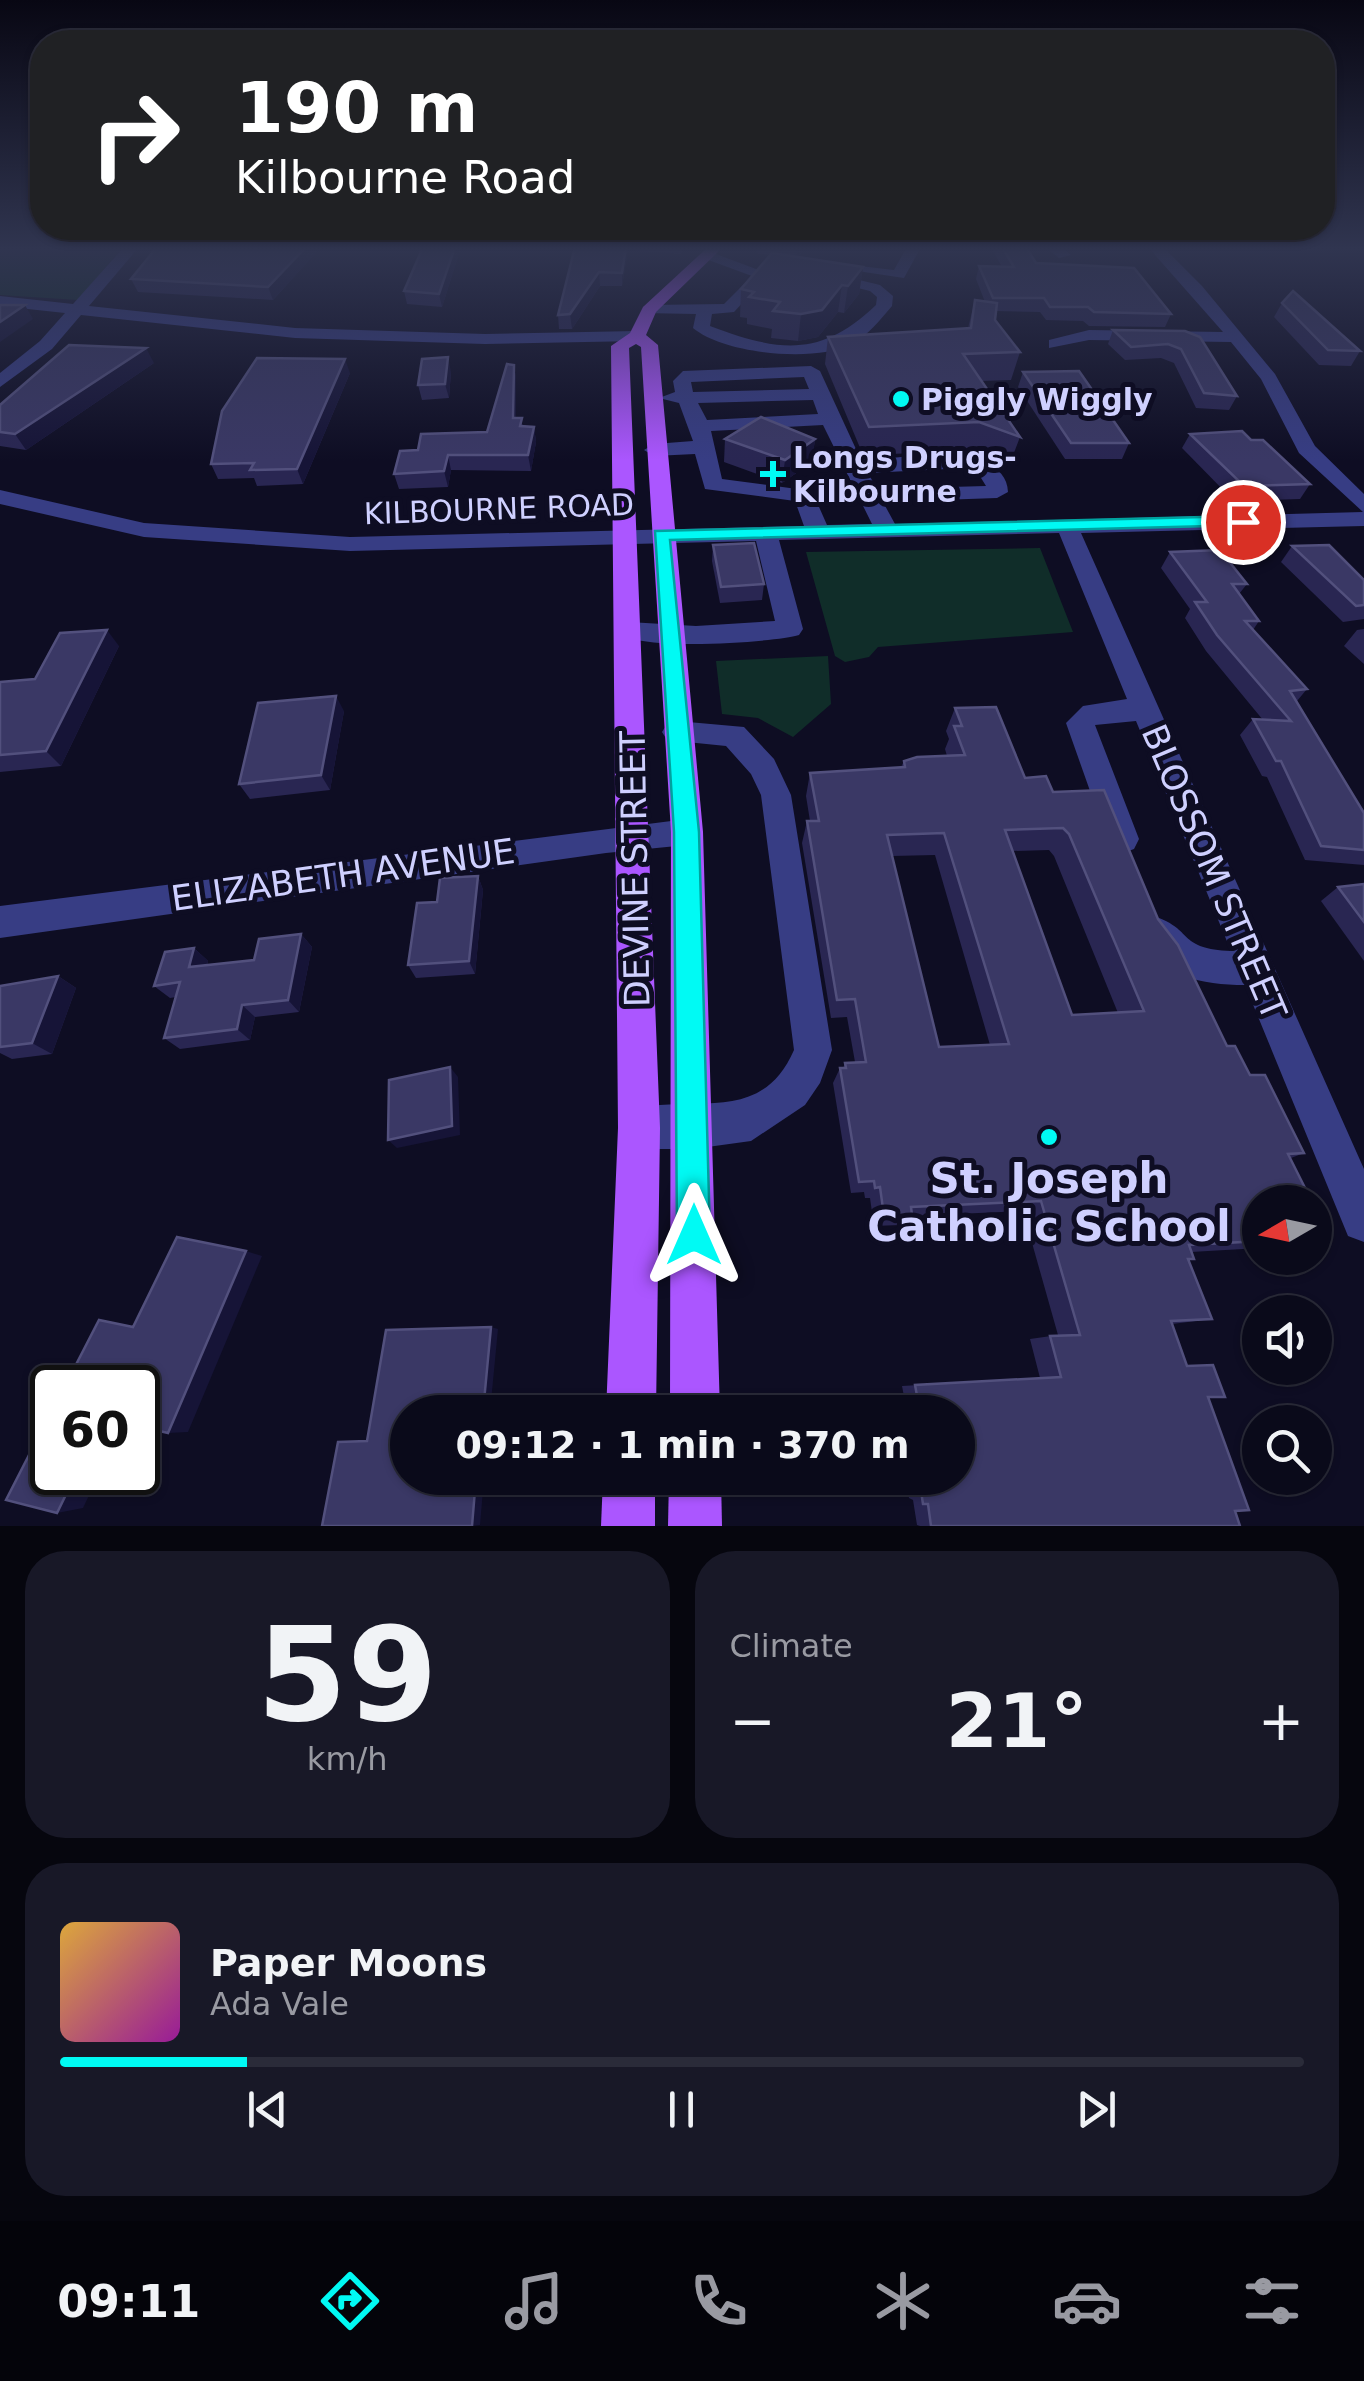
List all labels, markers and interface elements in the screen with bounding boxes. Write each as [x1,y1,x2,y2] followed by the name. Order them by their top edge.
[235,67,478,149] text: 190 m
[70,70,200,200] icon: right
[235,151,575,204] text: Kilbourne Road
[921,382,1153,417] place label: Piggly Wiggly
[890,388,912,410] marker: Piggly Wiggly
[793,440,1017,509] place label: Longs Drugs- Kilbourne
[762,463,784,485] marker: Longs Drugs- Kilbourne
[1201,480,1286,565] pin
[363,487,635,531] street label: KILBOURNE ROAD
[1216,495,1271,550] icon: arrive
[1134,718,1295,1026] street label: BLOSSOM STREET
[613,730,657,1007] street label: DEVINE STREET
[169,831,517,919] street label: ELIZABETH AVENUE
[1038,1126,1060,1148] marker: St. Joseph Catholic School
[867,1154,1231,1251] place label: St. Joseph Catholic School
[642,1183,746,1287] position arrow
[1242,1185,1332,1275] north arrow
[1242,1185,1332,1495] map controls
[1242,1295,1332,1385] button: sound
[30,1365,160,1495] speed limit sign: 60
[1242,1405,1332,1495] button: search
[455,1423,910,1467] text: 09:12 · 1 min · 370 m
[257,1599,438,1751] text: 59
[730,1627,853,1665] text: Climate
[946,1677,1088,1765] text: 21°
[730,1689,776,1753] text: −
[1258,1689,1304,1753] text: +
[307,1740,388,1778] text: km/h
[210,1941,487,1985] text: Paper Moons
[210,1985,349,2023] text: Ada Vale
[240,2082,295,2137] icon: previous
[654,2082,709,2137] icon: pause
[1069,2082,1124,2137] icon: next
[315,2266,385,2336] icon: directions
[499,2266,569,2336] icon: music
[684,2266,754,2336] icon: phone
[868,2266,938,2336] icon: climate
[1052,2266,1122,2336] icon: car
[1237,2266,1307,2336] icon: filters
[57,2275,200,2328] text: 09:11

